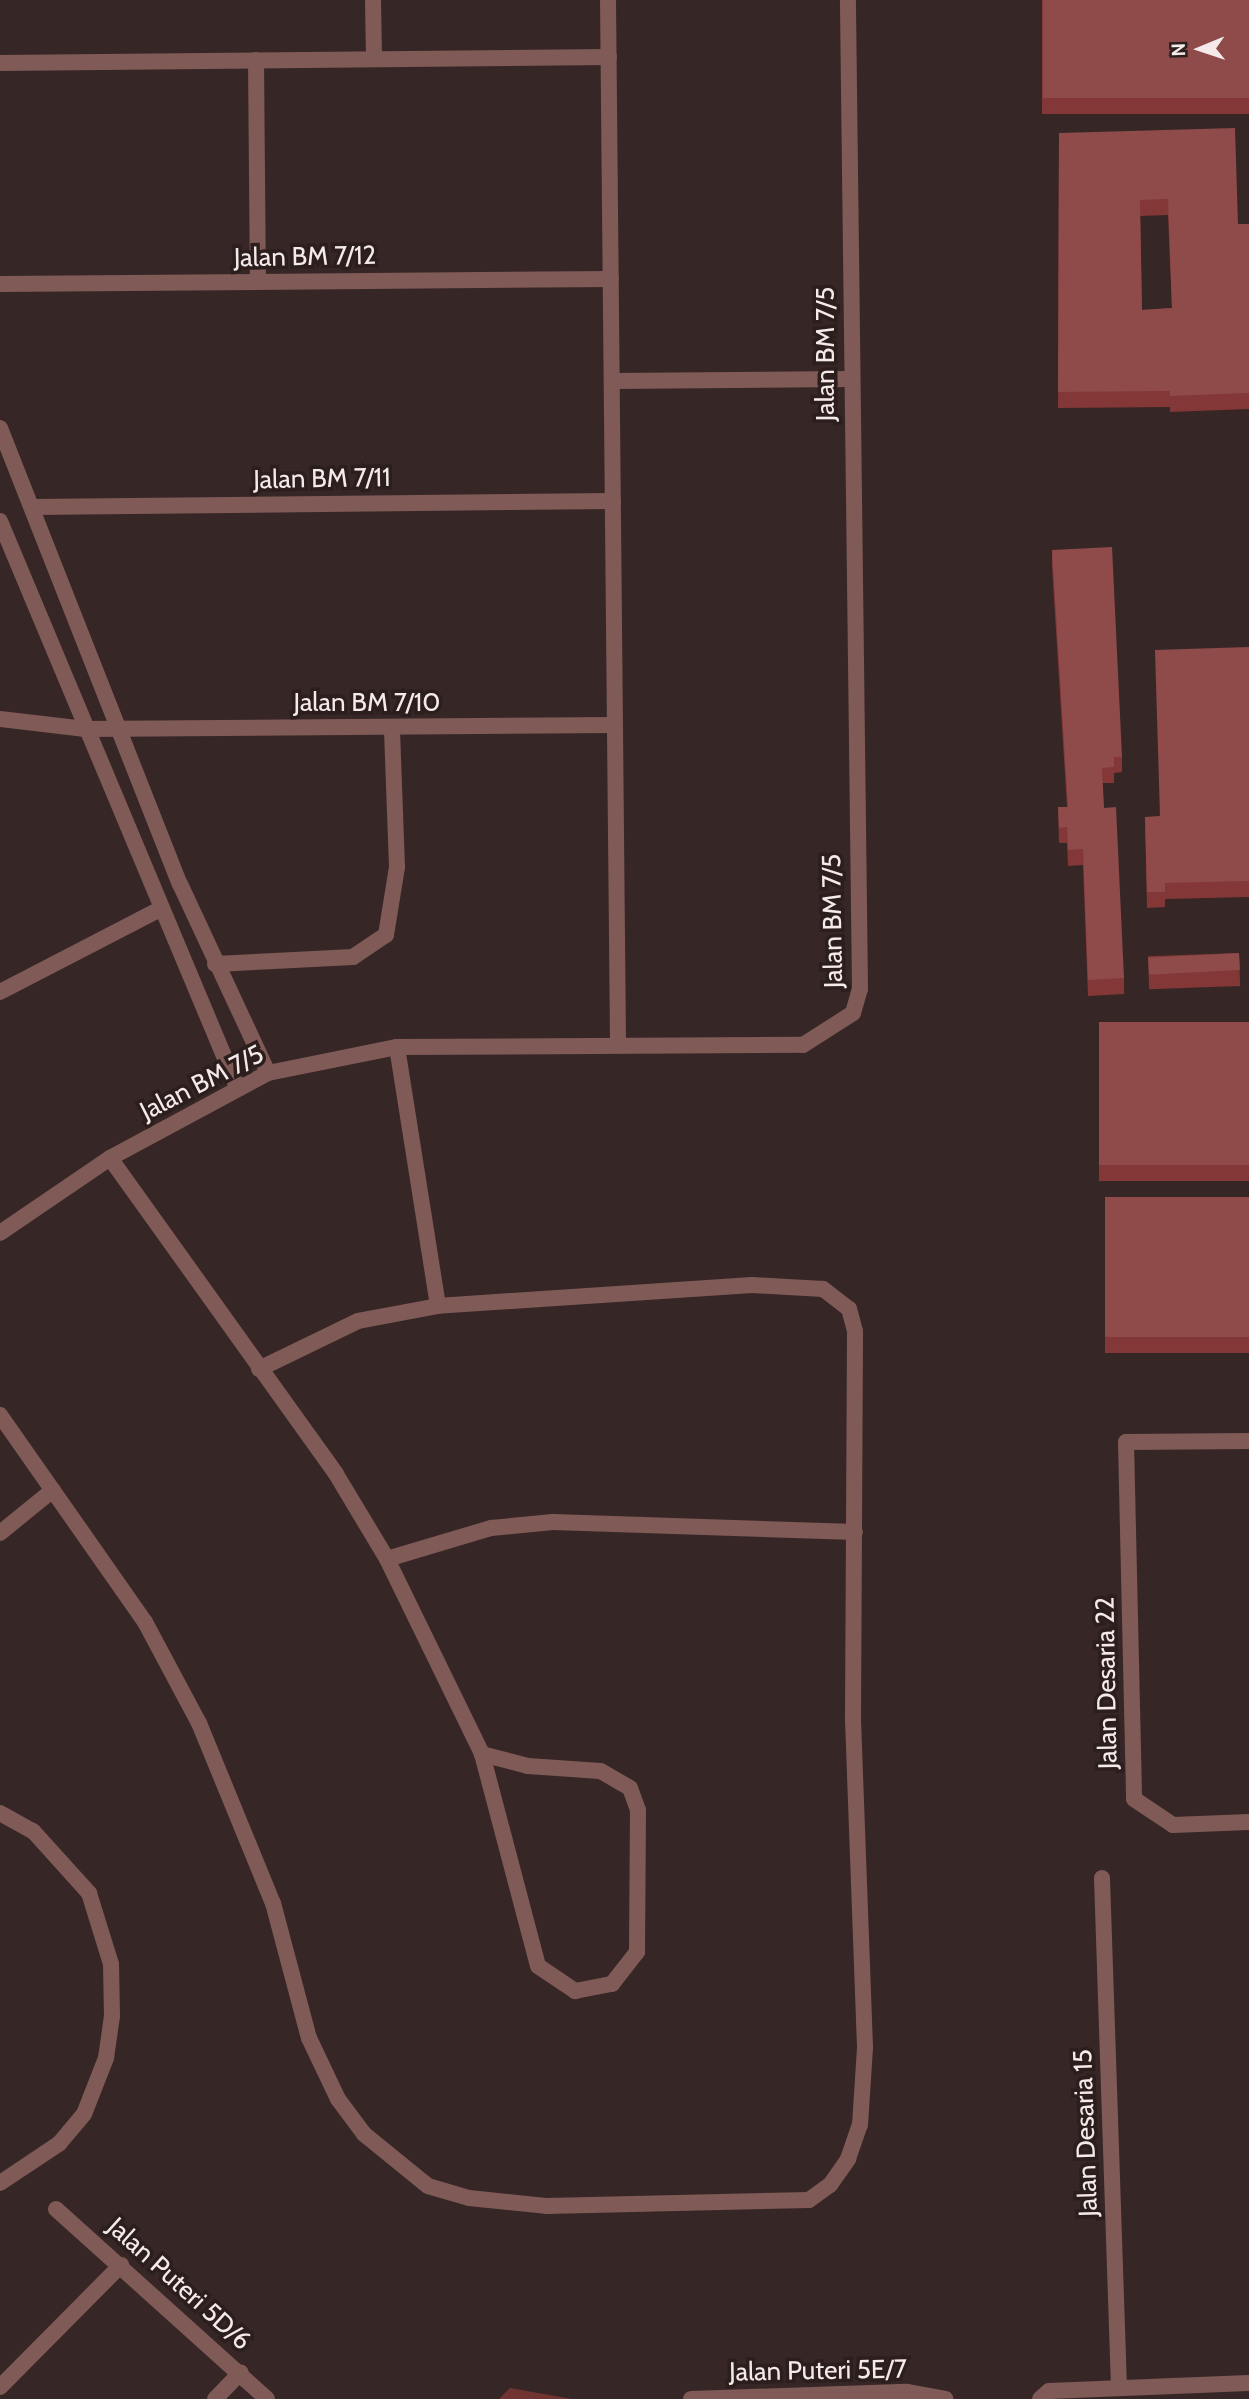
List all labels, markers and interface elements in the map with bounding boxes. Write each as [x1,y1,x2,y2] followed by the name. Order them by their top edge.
[1165,14,1235,84] north arrow
[1167,43,1190,57] text: N
[234,240,376,274] street label: Jalan BM 7/12
[810,287,842,421] street label: Jalan BM 7/5
[253,462,391,496] street label: Jalan BM 7/11
[294,687,440,719] street label: Jalan BM 7/10
[816,854,850,988] street label: Jalan BM 7/5
[135,1039,269,1127] street label: Jalan BM 7/5
[1090,1597,1124,1769] street label: Jalan Desaria 22
[1067,2049,1105,2217] street label: Jalan Desaria 15
[101,2211,257,2357] street label: Jalan Puteri 5D/6
[729,2354,907,2388] street label: Jalan Puteri 5E/7

